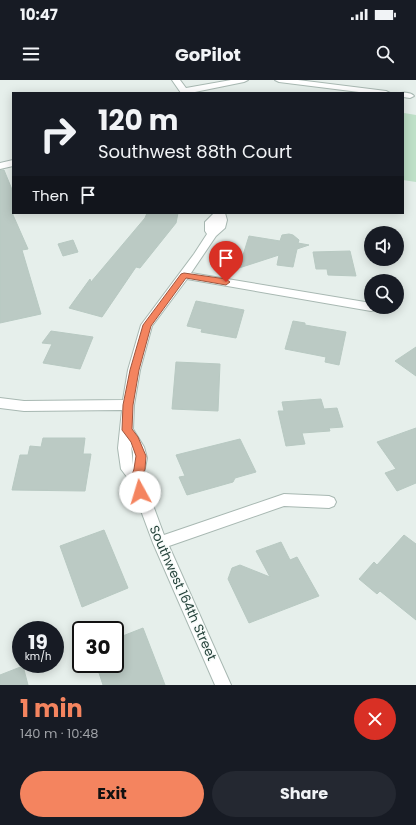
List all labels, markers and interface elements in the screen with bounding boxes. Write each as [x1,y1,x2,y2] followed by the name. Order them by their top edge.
[20,4,58,25] text: 10:47
[175,42,241,67] text: GoPilot
[20,43,42,65] icon: menu
[374,43,396,65] icon: search
[98,101,178,140] text: 120 m
[32,108,84,160] icon: right
[98,139,292,164] text: Southwest 88th Court
[77,184,99,206] icon: arrive
[32,185,69,206] text: Then
[364,226,404,314] map controls
[364,226,404,266] button: sound
[209,241,243,282] pin
[215,247,237,269] icon: arrive
[364,274,404,314] button: search
[119,471,161,513] position arrow
[145,522,222,664] street label: Southwest 164th Street
[72,621,124,673] speed limit sign: 30
[28,628,48,656] text: 19
[25,649,51,664] text: km/h
[20,692,83,725] text: 1 min
[354,698,396,740] button: close
[20,724,99,743] text: 140 m · 10:48
[20,771,204,817] button: Exit
[212,771,396,817] button: Share

